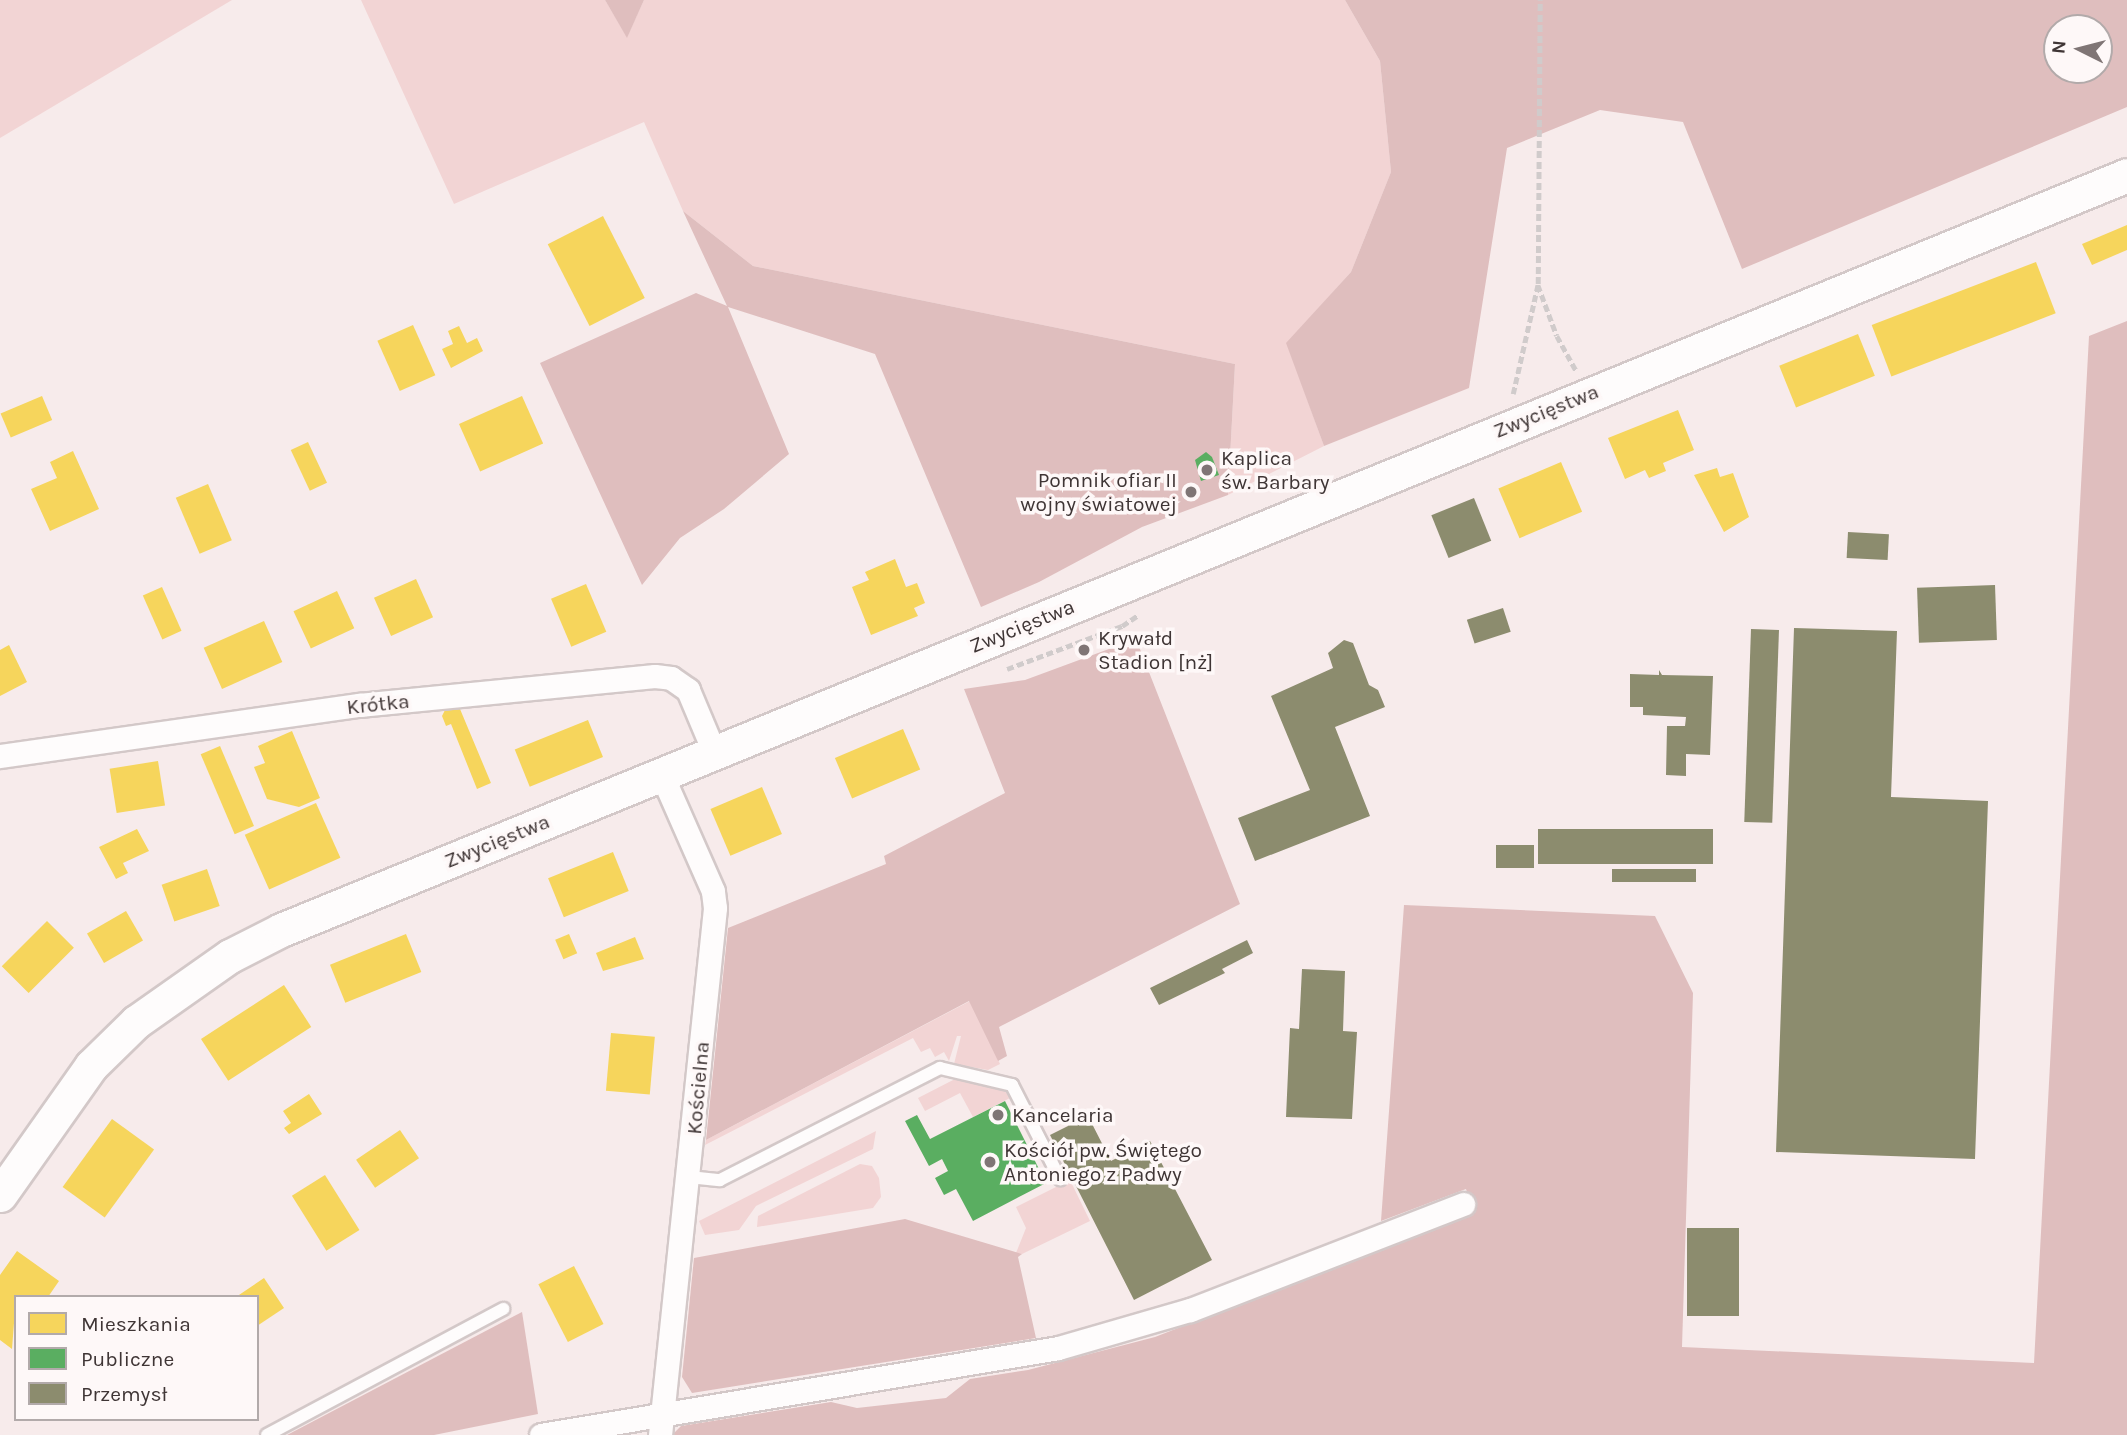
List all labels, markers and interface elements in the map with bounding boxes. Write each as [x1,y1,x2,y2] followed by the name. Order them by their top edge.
[2043,14,2113,84] north arrow
[2047,39,2071,55] text: N
[1490,379,1602,443] street label: Zwycięstwa
[1221,445,1330,495] place label: Kaplica św. Barbary
[1199,462,1215,478] marker: Kaplica św. Barbary
[1020,467,1177,517] place label: Pomnik ofiar II wojny światowej
[1183,484,1199,500] marker: Pomnik ofiar II wojny światowej
[966,594,1078,658] street label: Zwycięstwa
[1098,625,1213,675] place label: Krywałd Stadion [nż]
[1076,642,1092,658] marker: Krywałd Stadion [nż]
[345,688,411,720] street label: Krótka
[441,809,553,873] street label: Zwycięstwa
[681,1040,715,1136] street label: Kościelna
[1012,1102,1113,1128] place label: Kancelaria
[990,1107,1006,1123] marker: Kancelaria
[1004,1137,1202,1187] place label: Kościół pw. Świętego Antoniego z Padwy
[982,1154,998,1170] marker: Kościół pw. Świętego Antoniego z Padwy
[14,1295,259,1421] legend
[81,1312,191,1336] text: Mieszkania
[81,1347,174,1371] text: Publiczne
[81,1382,167,1406] text: Przemysł

